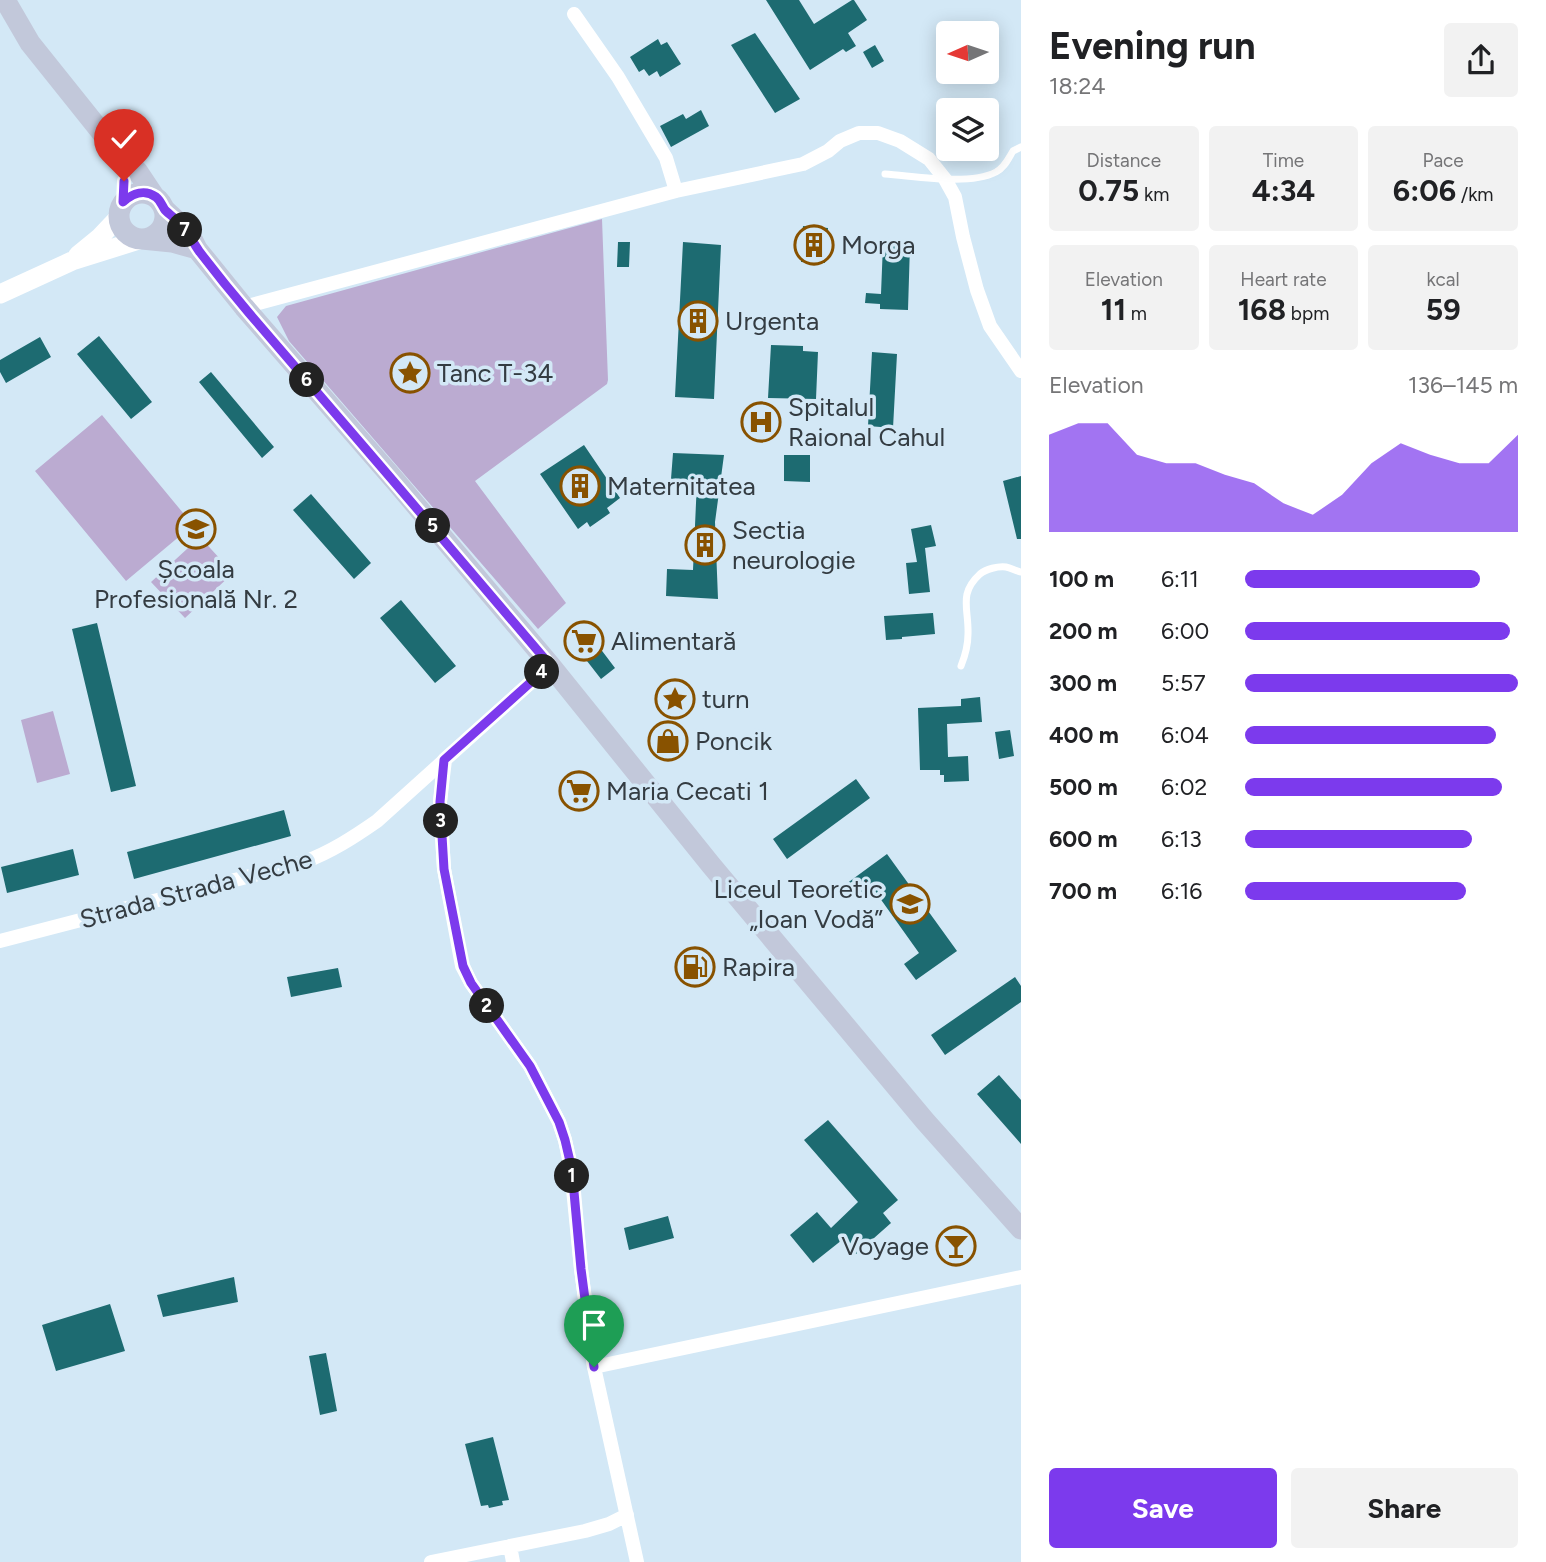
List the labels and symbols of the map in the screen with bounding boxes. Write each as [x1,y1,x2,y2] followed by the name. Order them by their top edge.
[936,21,999,84] north arrow
[94,109,154,181] pin
[168,212,202,247] pin: 7
[793,224,835,266] building icon: Morga
[841,229,915,261] place label: Morga
[677,300,719,342] building icon: Urgenta
[725,305,819,337] place label: Urgenta
[389,352,431,394] place icon: Tanc T-34
[437,357,554,389] place label: Tanc T-34
[290,362,324,398] pin: 6
[788,391,945,453] place label: Spitalul Raional Cahul
[740,401,782,443] hospital icon: Spitalul Raional Cahul
[559,465,601,507] building icon: Maternitatea
[607,470,756,502] place label: Maternitatea
[175,508,217,550] school or university icon: Școala Profesională Nr. 2
[416,508,450,544] pin: 5
[732,514,855,576] place label: Sectia neurologie
[684,524,726,566] building icon: Sectia neurologie
[94,553,298,615] place label: Școala Profesională Nr. 2
[563,620,605,662] supermarket icon: Alimentară
[611,625,736,657] place label: Alimentară
[524,654,560,690] pin: 4
[654,678,696,720] place icon: turn
[702,683,750,715] place label: turn
[647,720,689,762] shop icon: Poncik
[695,725,772,757] place label: Poncik
[558,770,600,812] supermarket icon: Maria Cecati 1
[606,775,769,807] place label: Maria Cecati 1
[424,804,458,838] pin: 3
[76,843,316,935] street label: Strada Strada Veche
[714,873,883,935] place label: Liceul Teoretic „Ioan Vodă”
[889,883,931,925] school or university icon: Liceul Teoretic „Ioan Vodă”
[674,946,716,988] fuel station icon: Rapira
[722,951,795,983] place label: Rapira
[470,988,504,1024] pin: 2
[554,1158,590,1194] pin: 1
[935,1225,977,1267] bar icon: Voyage
[841,1230,929,1262] place label: Voyage
[564,1295,624,1367] pin

